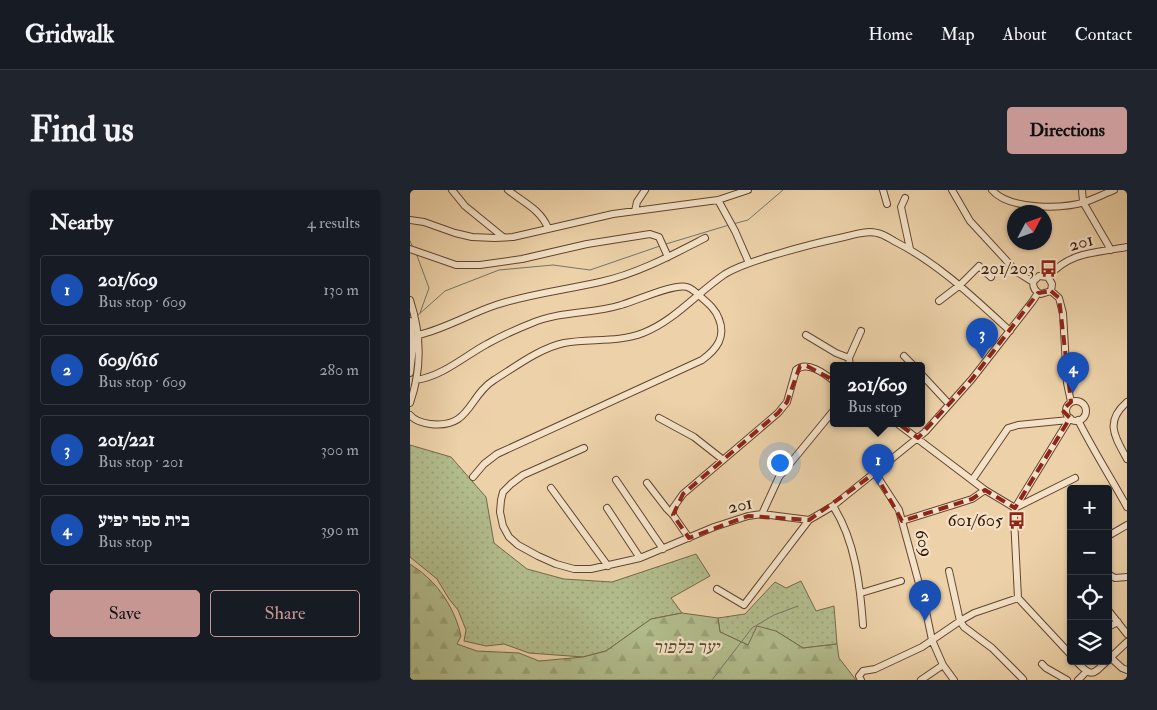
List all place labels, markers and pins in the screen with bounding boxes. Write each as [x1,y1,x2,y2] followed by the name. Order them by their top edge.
[980,257,1035,280] place label: 201/203
[1039,258,1059,278] bus stop icon: 201/203
[966,318,998,359] pin: 3
[1057,352,1089,393] pin: 4
[862,444,894,485] pin: 1
[948,509,1003,532] place label: 601/605
[1007,510,1027,530] bus stop icon: 601/605
[909,580,941,621] pin: 2

